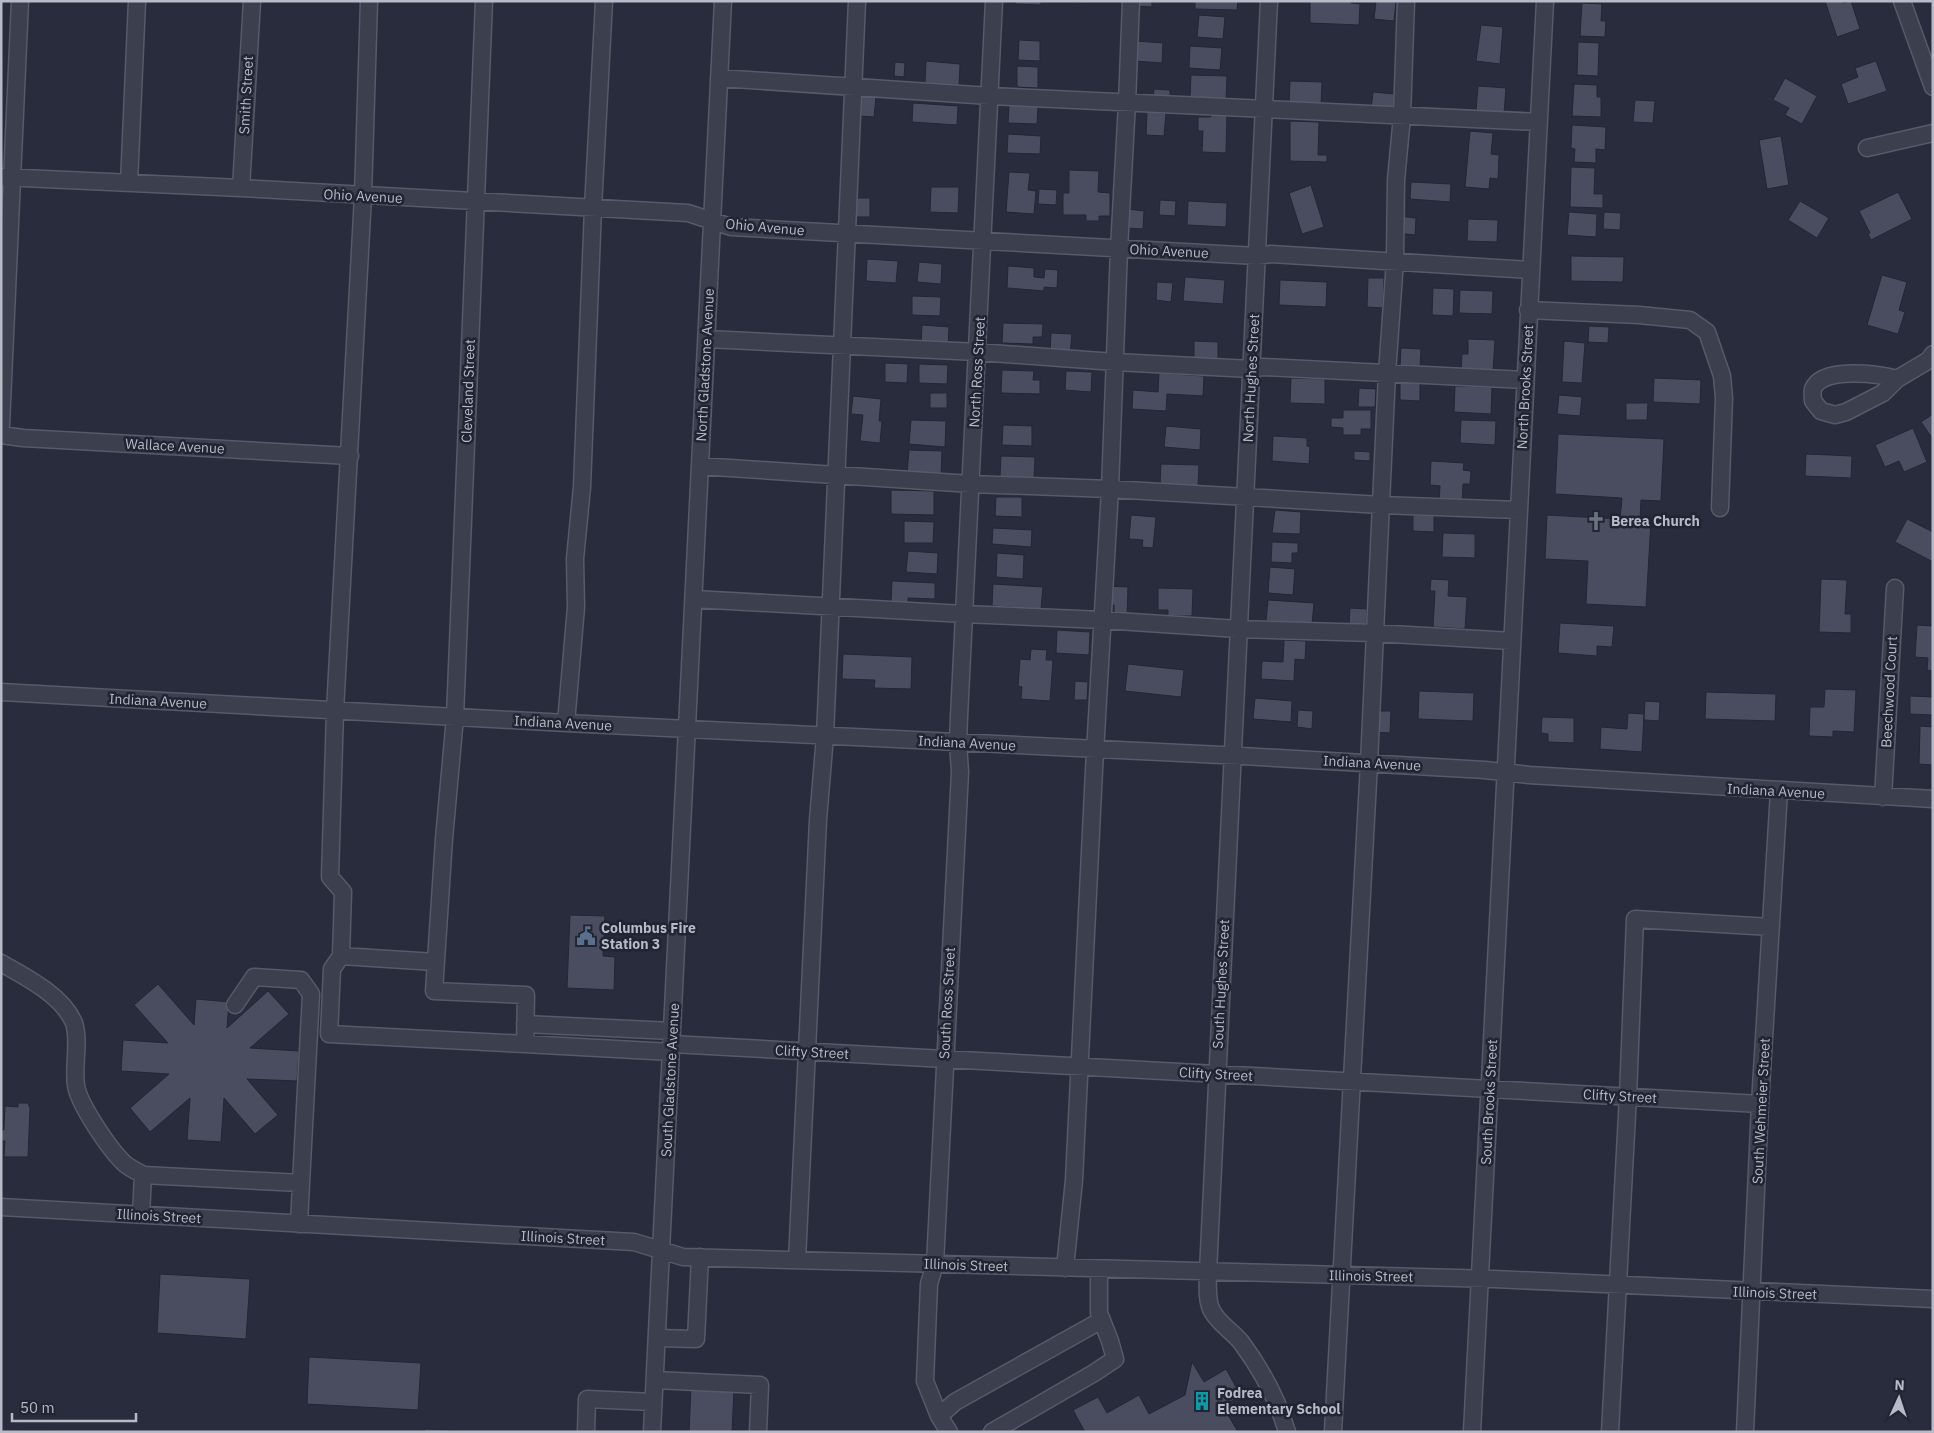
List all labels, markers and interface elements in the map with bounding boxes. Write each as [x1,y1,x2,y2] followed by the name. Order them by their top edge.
[235,55,257,135] street label: Smith Street
[323,185,403,207] street label: Ohio Avenue
[725,215,806,239] street label: Ohio Avenue
[1129,240,1209,262] street label: Ohio Avenue
[692,288,718,442] street label: North Gladstone Avenue
[1239,313,1263,443] street label: North Hughes Street
[965,316,989,428] street label: North Ross Street
[1513,324,1537,450] street label: North Brooks Street
[457,339,479,443] street label: Cleveland Street
[125,434,225,458] street label: Wallace Avenue
[1585,510,1607,532] church icon: Berea Church
[1611,512,1700,530] place label: Berea Church
[1877,636,1901,748] street label: Beechwood Court
[109,689,208,713] street label: Indiana Avenue
[514,711,613,735] street label: Indiana Avenue
[918,731,1017,755] street label: Indiana Avenue
[1323,751,1422,775] street label: Indiana Avenue
[1727,779,1826,803] street label: Indiana Avenue
[601,919,696,953] place label: Columbus Fire Station 3
[1209,919,1233,1049] street label: South Hughes Street
[575,925,597,947] public building icon: Columbus Fire Station 3
[935,947,959,1059] street label: South Ross Street
[657,1002,683,1158] street label: South Gladstone Avenue
[1748,1038,1774,1184] street label: South Wehmeier Street
[1477,1039,1501,1165] street label: South Brooks Street
[775,1041,850,1063] street label: Clifty Street
[1179,1063,1254,1085] street label: Clifty Street
[1583,1085,1658,1107] street label: Clifty Street
[116,1205,202,1227] street label: Illinois Street
[520,1227,606,1249] street label: Illinois Street
[923,1255,1009,1275] street label: Illinois Street
[1329,1266,1413,1286] street label: Illinois Street
[1732,1283,1818,1303] street label: Illinois Street
[1874,1373,1924,1423] north arrow
[1894,1376,1905,1394] text: N
[1217,1384,1341,1418] place label: Fodrea Elementary School
[12,1390,136,1422] scale bar
[1191,1390,1213,1412] building icon: Fodrea Elementary School
[20,1398,55,1417] text: 50 m

